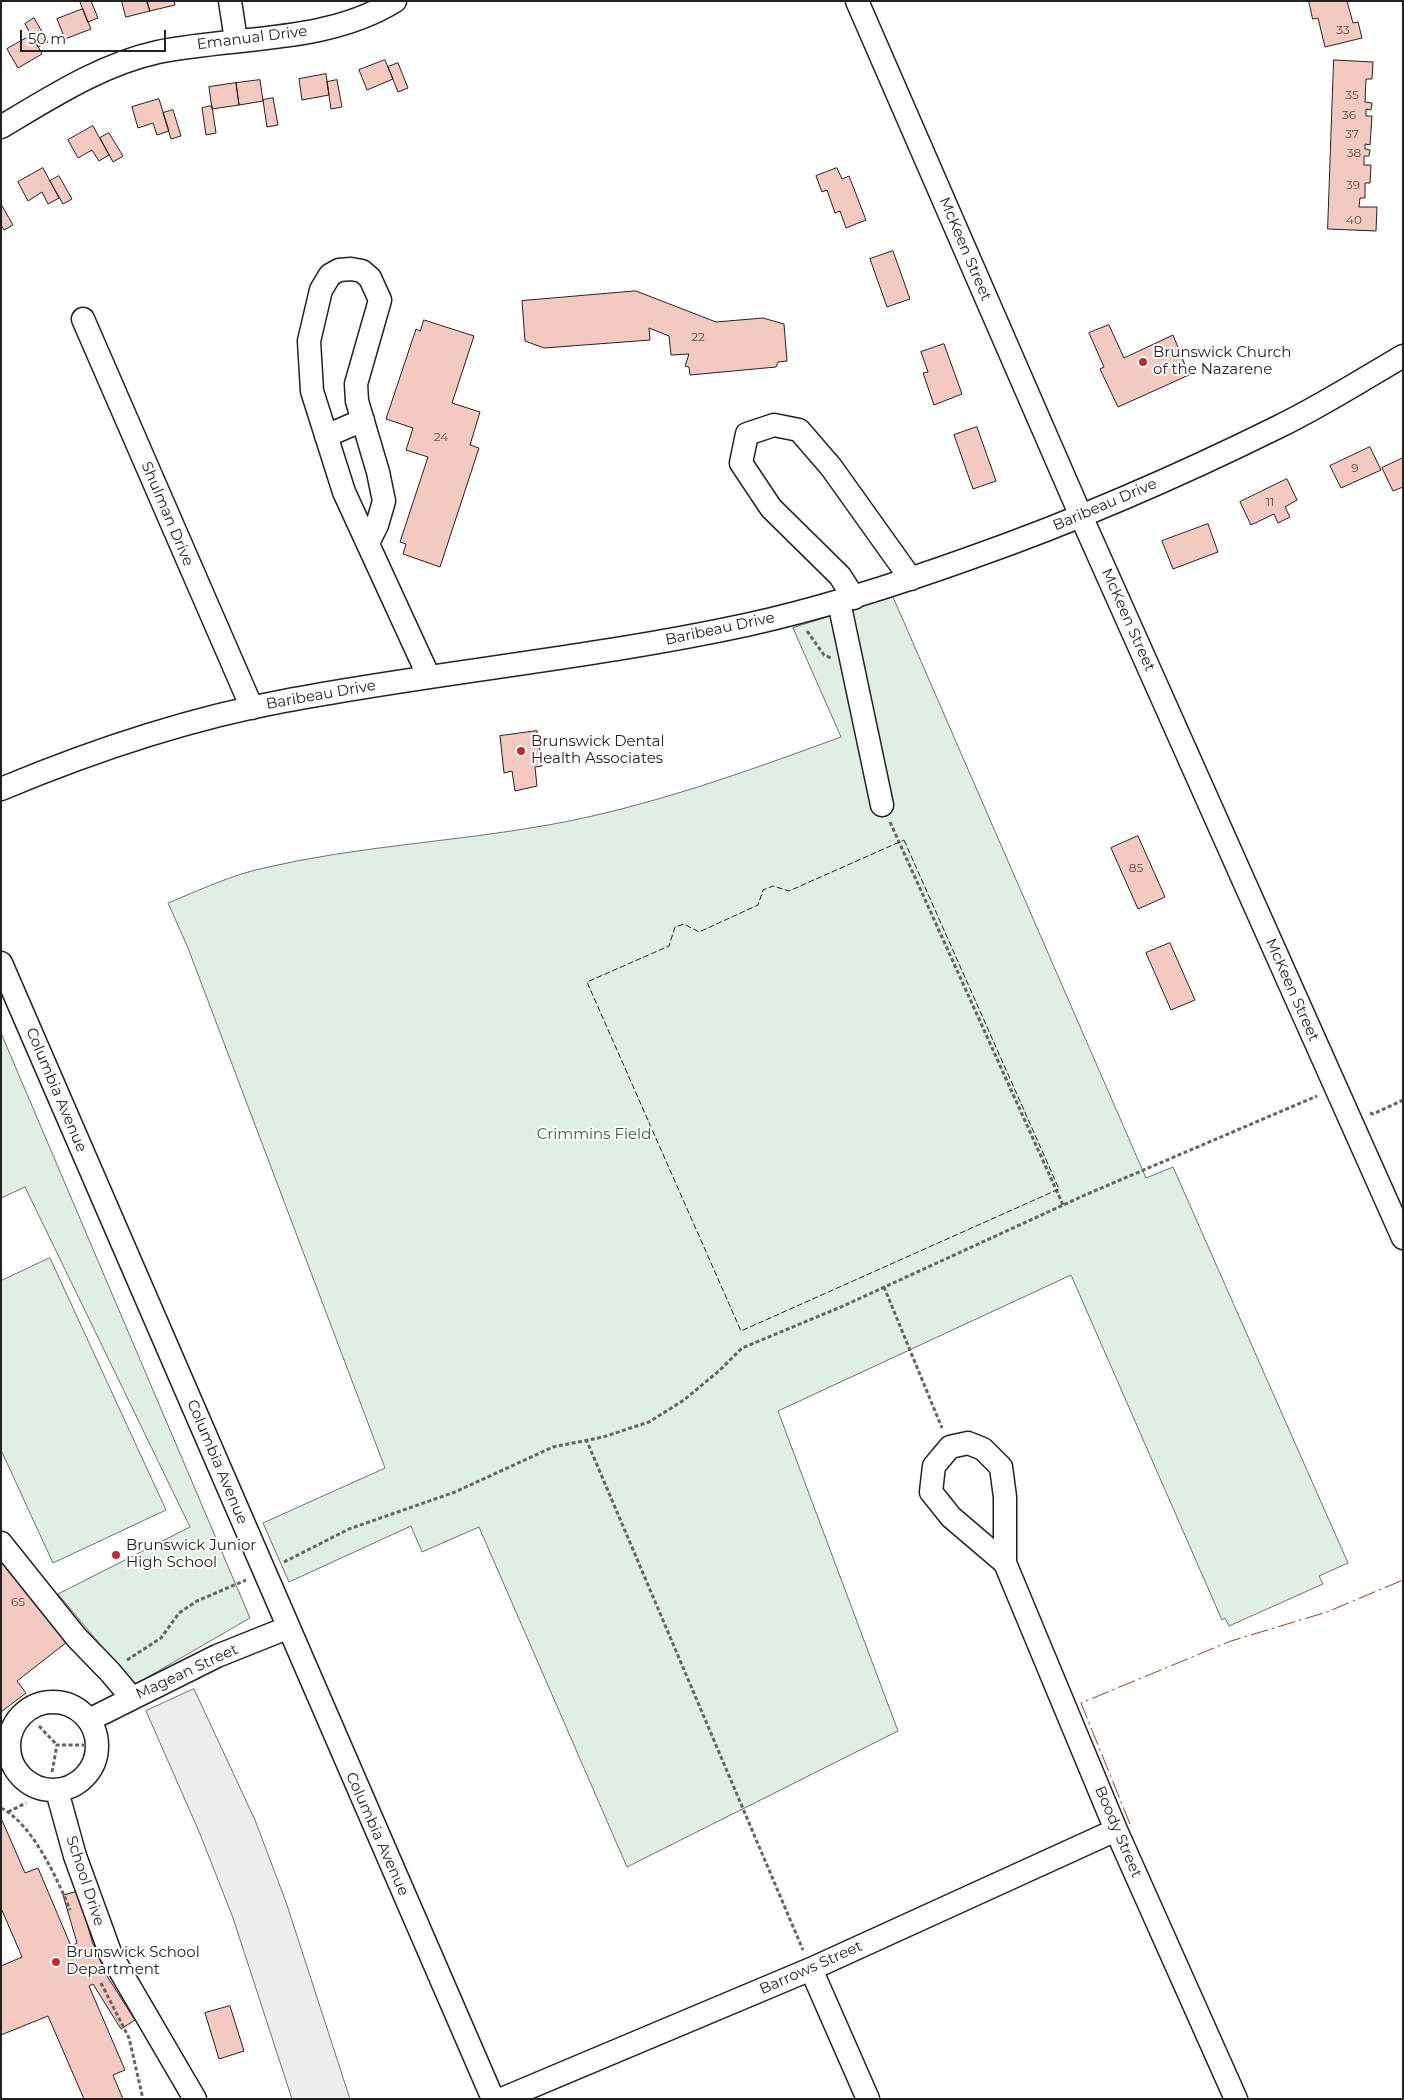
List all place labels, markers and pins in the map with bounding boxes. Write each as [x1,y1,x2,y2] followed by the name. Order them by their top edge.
[1153,344,1291,379] place label: Brunswick Church of the Nazarene
[1137,356,1149,368] marker: Brunswick Church of the Nazarene
[531,733,664,768] place label: Brunswick Dental Health Associates
[515,745,527,757] marker: Brunswick Dental Health Associates
[126,1537,256,1572] place label: Brunswick Junior High School
[110,1549,122,1561] marker: Brunswick Junior High School
[66,1944,200,1979] place label: Brunswick School Department
[50,1956,62,1968] marker: Brunswick School Department

